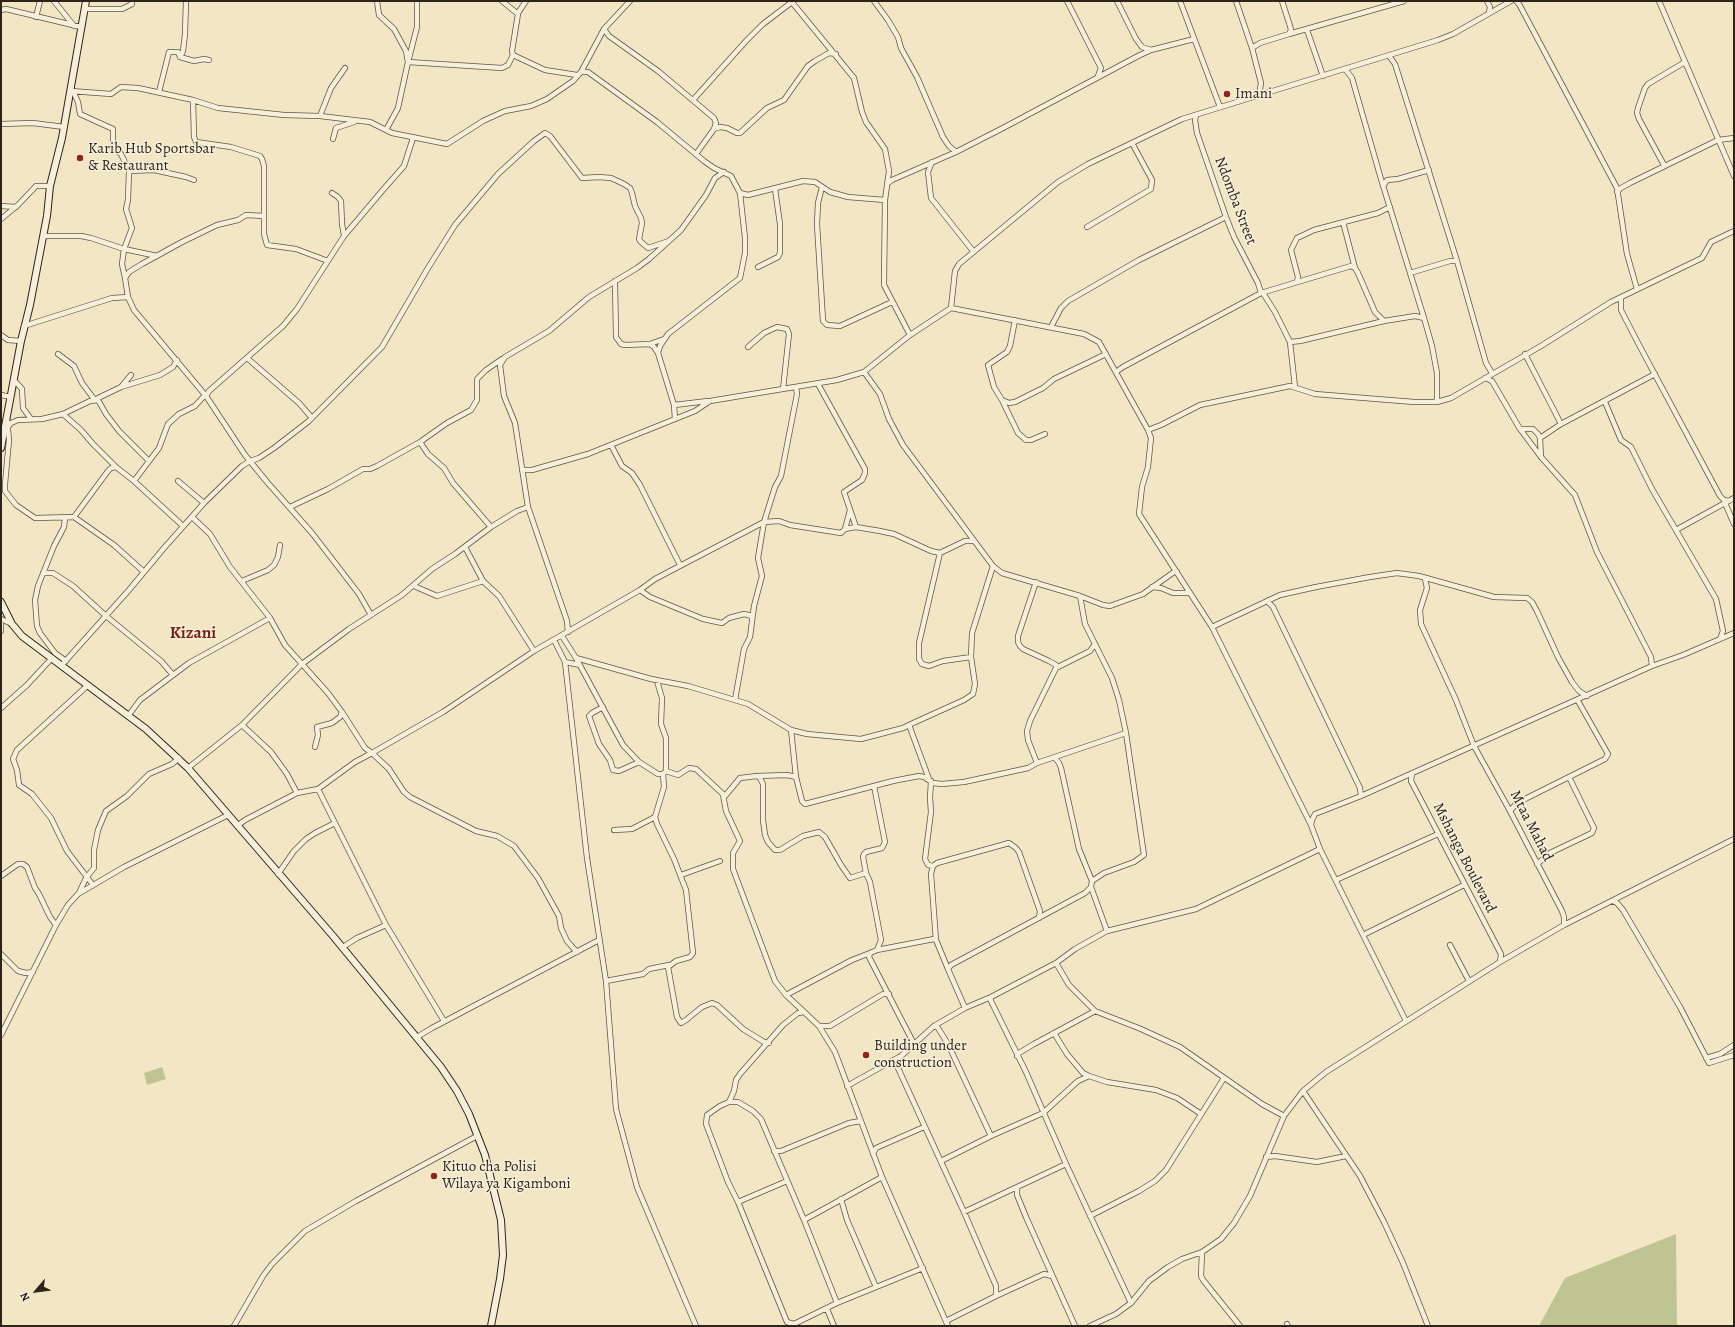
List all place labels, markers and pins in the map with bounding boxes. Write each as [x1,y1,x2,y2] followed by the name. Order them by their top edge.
[1235,85,1272,103] place label: Imani
[1222,89,1232,99] marker: Imani
[88,140,215,175] place label: Karib Hub Sportsbar & Restaurant
[75,153,85,163] marker: Karib Hub Sportsbar & Restaurant
[874,1037,967,1072] place label: Building under construction
[861,1050,871,1060] marker: Building under construction
[442,1158,571,1193] place label: Kituo cha Polisi Wilaya ya Kigamboni
[429,1171,439,1181] marker: Kituo cha Polisi Wilaya ya Kigamboni

